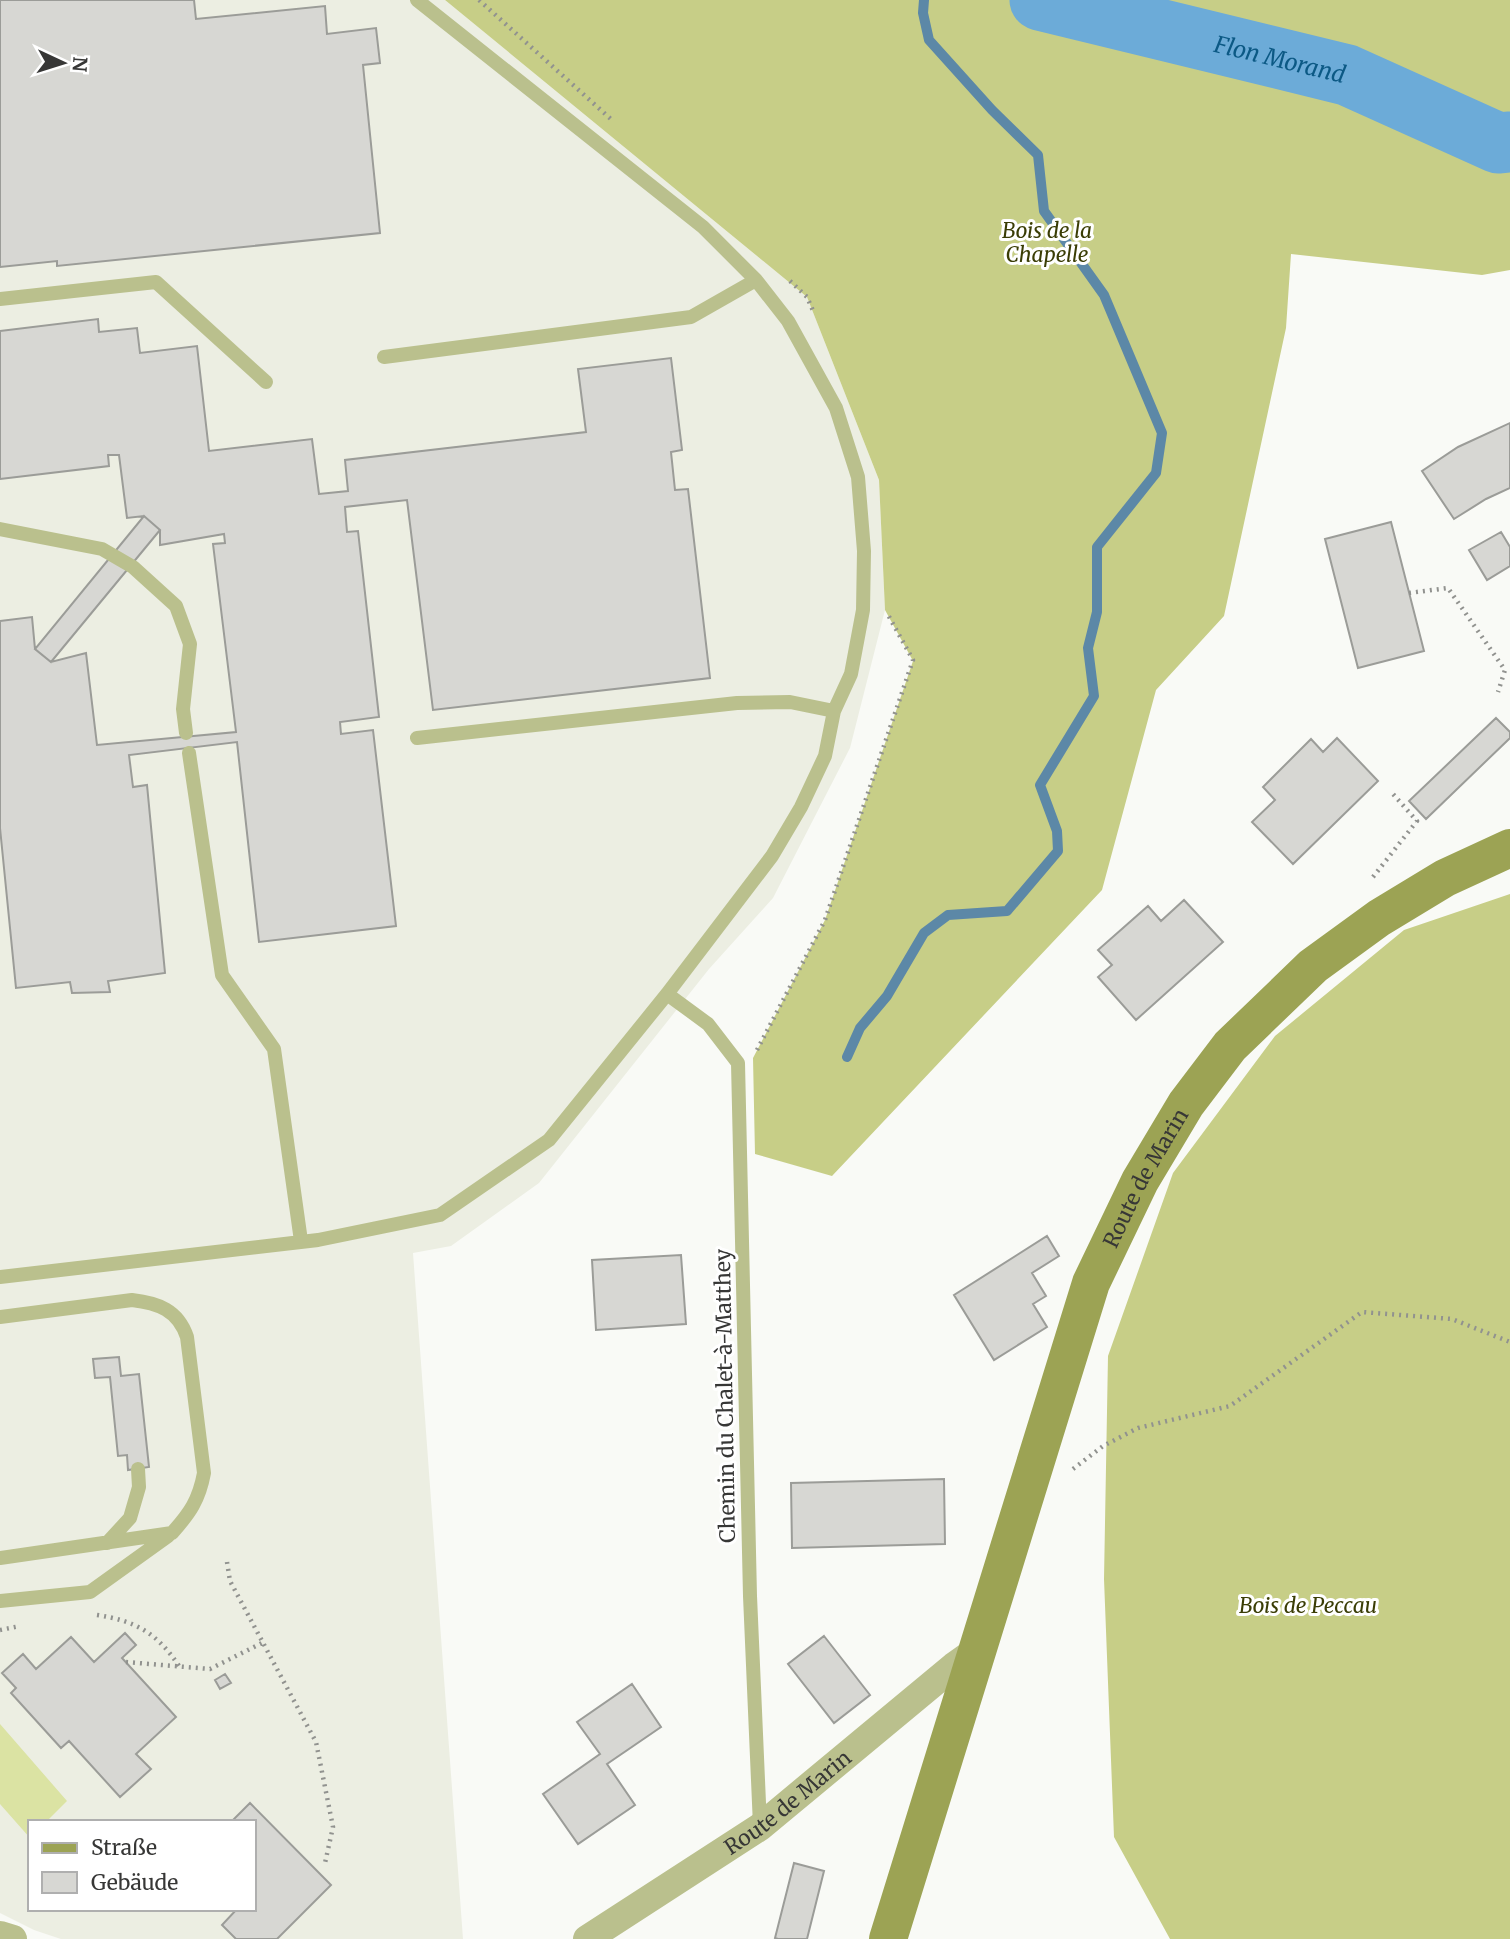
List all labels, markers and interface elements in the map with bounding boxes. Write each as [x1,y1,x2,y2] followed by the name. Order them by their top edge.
[28,28,98,98] north arrow
[1210,28,1349,89] water label: Flon Morand
[67,56,92,73] text: N
[1002,217,1092,268] park label: Bois de la Chapelle
[1097,1103,1194,1252] street label: Route de Marin
[709,1248,741,1543] street label: Chemin du Chalet-à-Matthey
[1239,1592,1377,1619] park label: Bois de Peccau
[719,1744,857,1860] street label: Route de Marin
[28,1820,256,1911] legend
[91,1834,157,1861] text: Straße
[91,1869,178,1896] text: Gebäude

